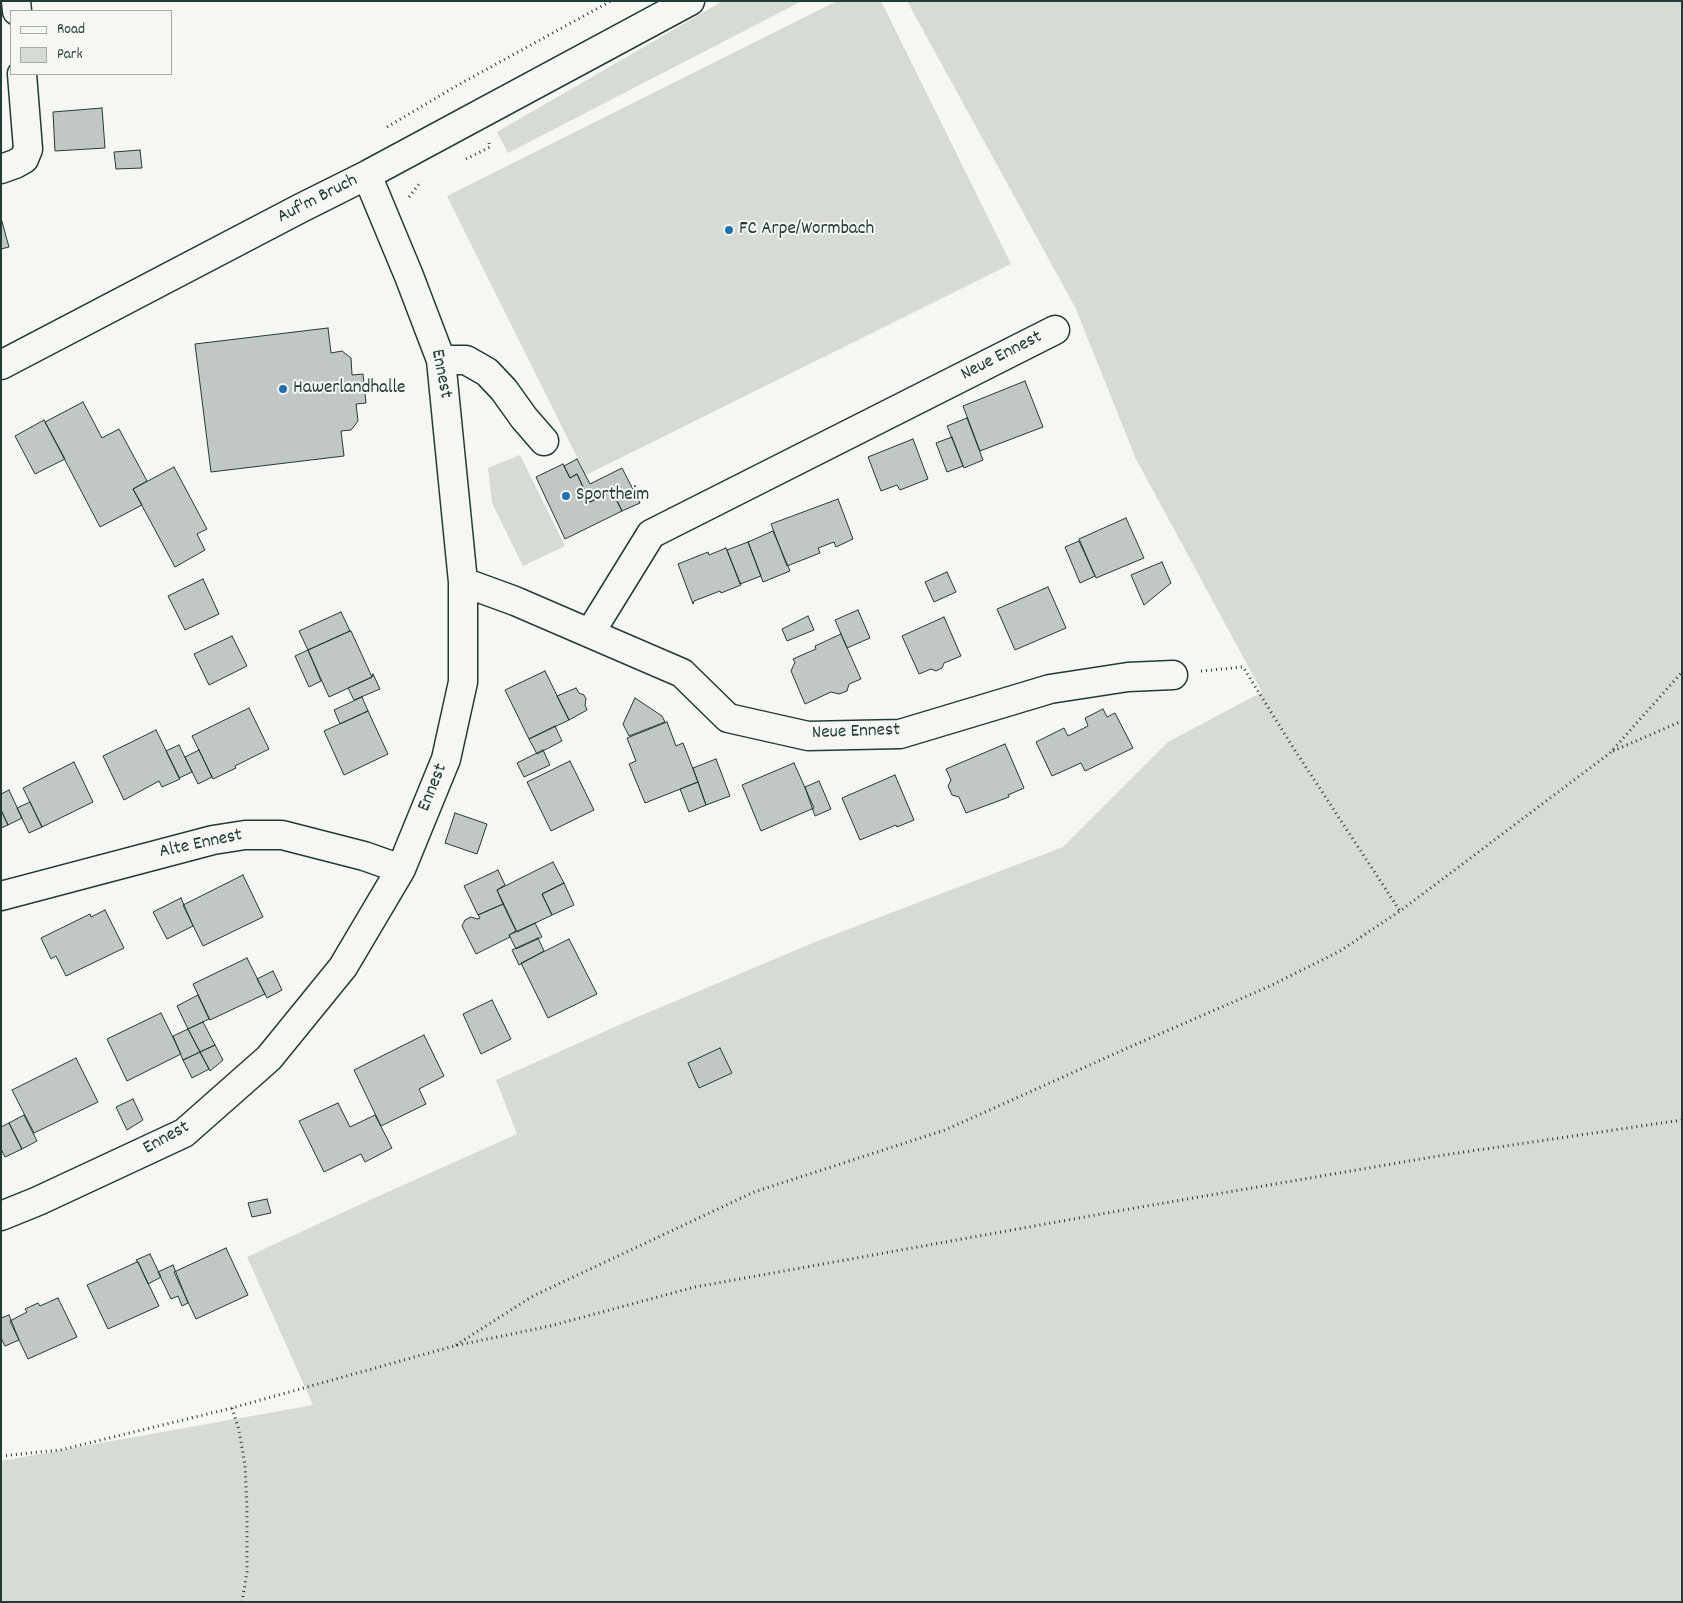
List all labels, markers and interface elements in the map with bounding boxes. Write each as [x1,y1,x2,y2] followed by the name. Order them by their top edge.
[10,10,172,75] legend
[57,19,85,41] text: Road
[57,44,83,66] text: Park
[274,170,362,230] street label: Auf'm Bruch
[739,219,874,241] place label: FC Arpe/Wormbach
[723,224,735,236] marker: FC Arpe/Wormbach
[958,327,1046,387] street label: Neue Ennest
[424,348,456,400] street label: Ennest
[293,378,405,400] place label: Hawerlandhalle
[277,383,289,395] marker: Hawerlandhalle
[576,485,649,507] place label: Sportheim
[560,490,572,502] marker: Sportheim
[812,720,900,746] street label: Neue Ennest
[414,761,454,815] street label: Ennest
[157,825,245,865] street label: Alte Ennest
[140,1117,194,1161] street label: Ennest

